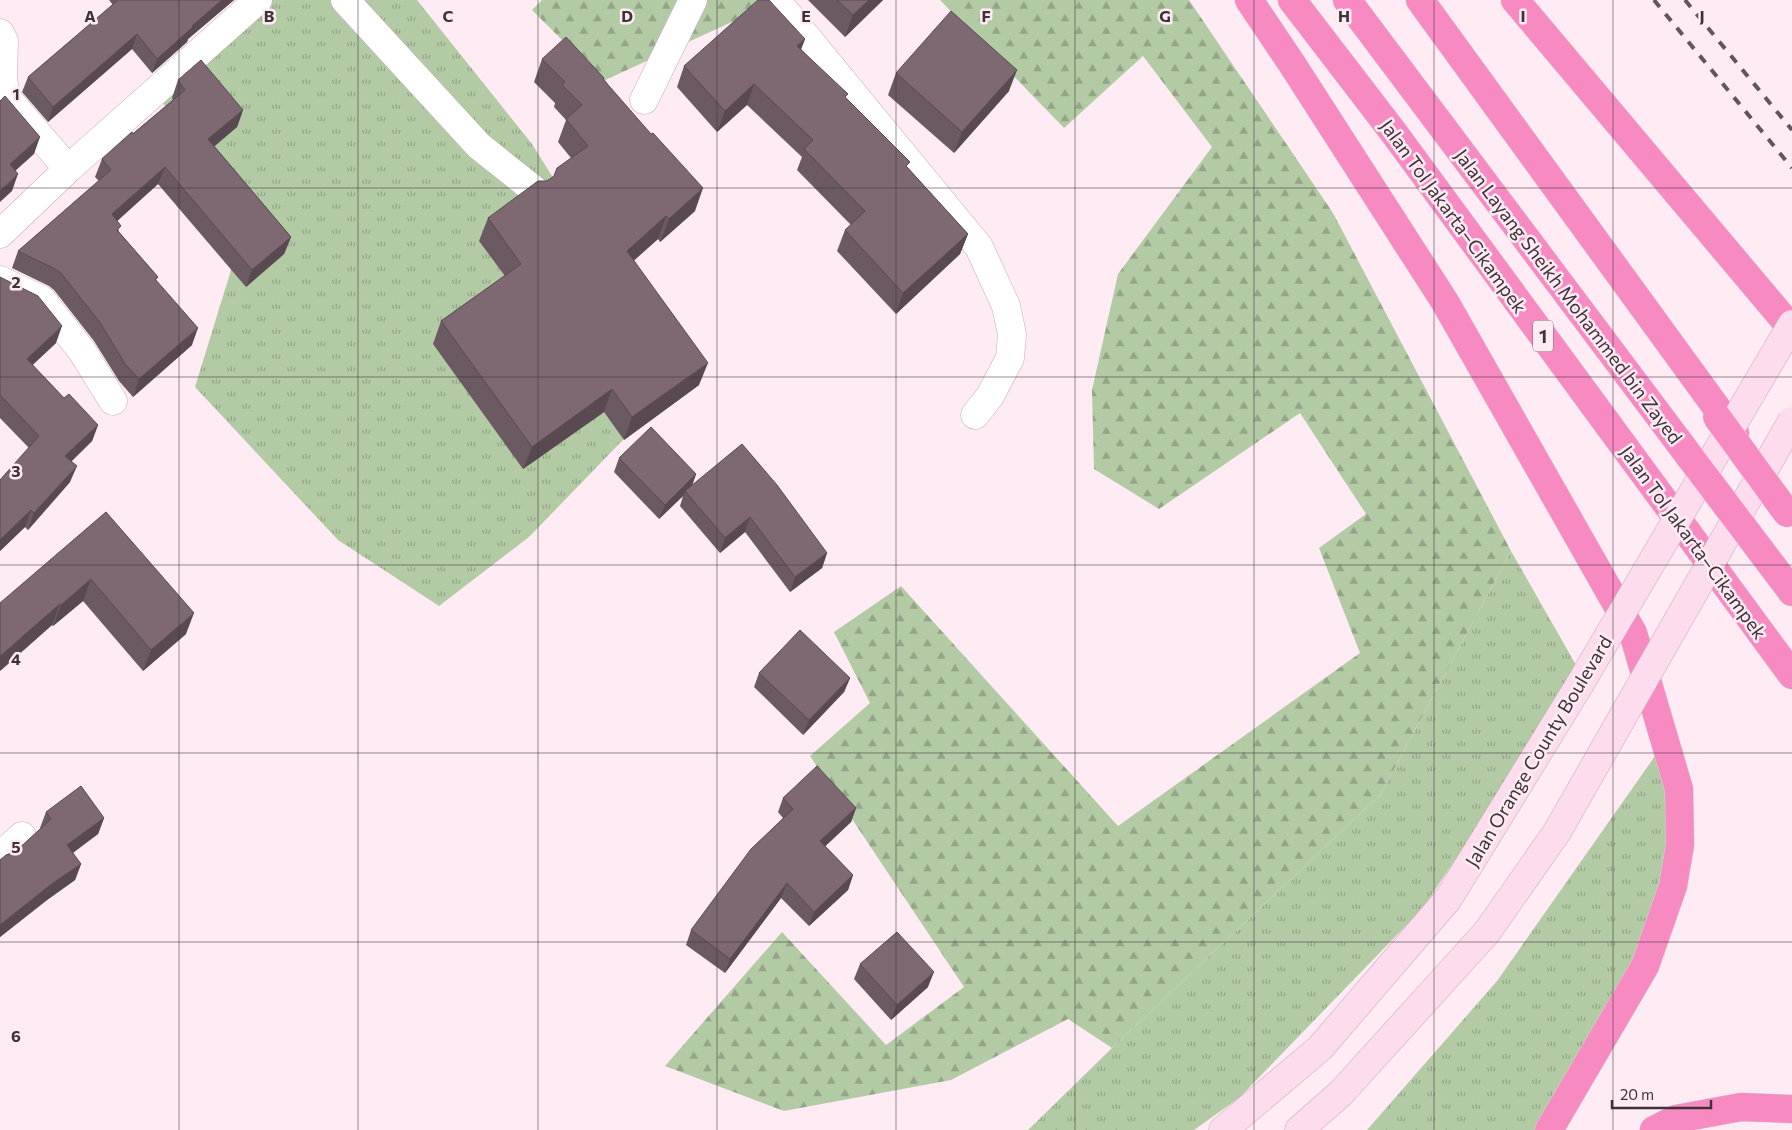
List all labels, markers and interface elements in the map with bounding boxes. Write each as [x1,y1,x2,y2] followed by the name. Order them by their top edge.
[84,6,96,25] text: A
[264,6,275,25] text: B
[443,6,454,25] text: C
[621,6,633,25] text: D
[801,6,811,25] text: E
[981,6,991,25] text: F
[1159,6,1171,25] text: G
[1338,6,1350,25] text: H
[1520,6,1526,25] text: I
[1699,6,1705,25] text: J
[12,84,20,103] text: 1
[1376,115,1532,317] street label: Jalan Tol Jakarta–Cikampek
[1451,144,1687,448] street label: Jalan Layang Sheikh Mohammed bin Zayed
[11,272,21,291] text: 2
[1533,321,1553,352] road number: 1
[1616,441,1772,643] street label: Jalan Tol Jakarta–Cikampek
[11,461,21,480] text: 3
[1460,631,1616,871] street label: Jalan Orange County Boulevard
[11,649,21,668] text: 4
[11,837,21,856] text: 5
[11,1026,21,1045] text: 6
[1612,1078,1711,1110] scale bar
[1620,1085,1654,1103] text: 20 m

